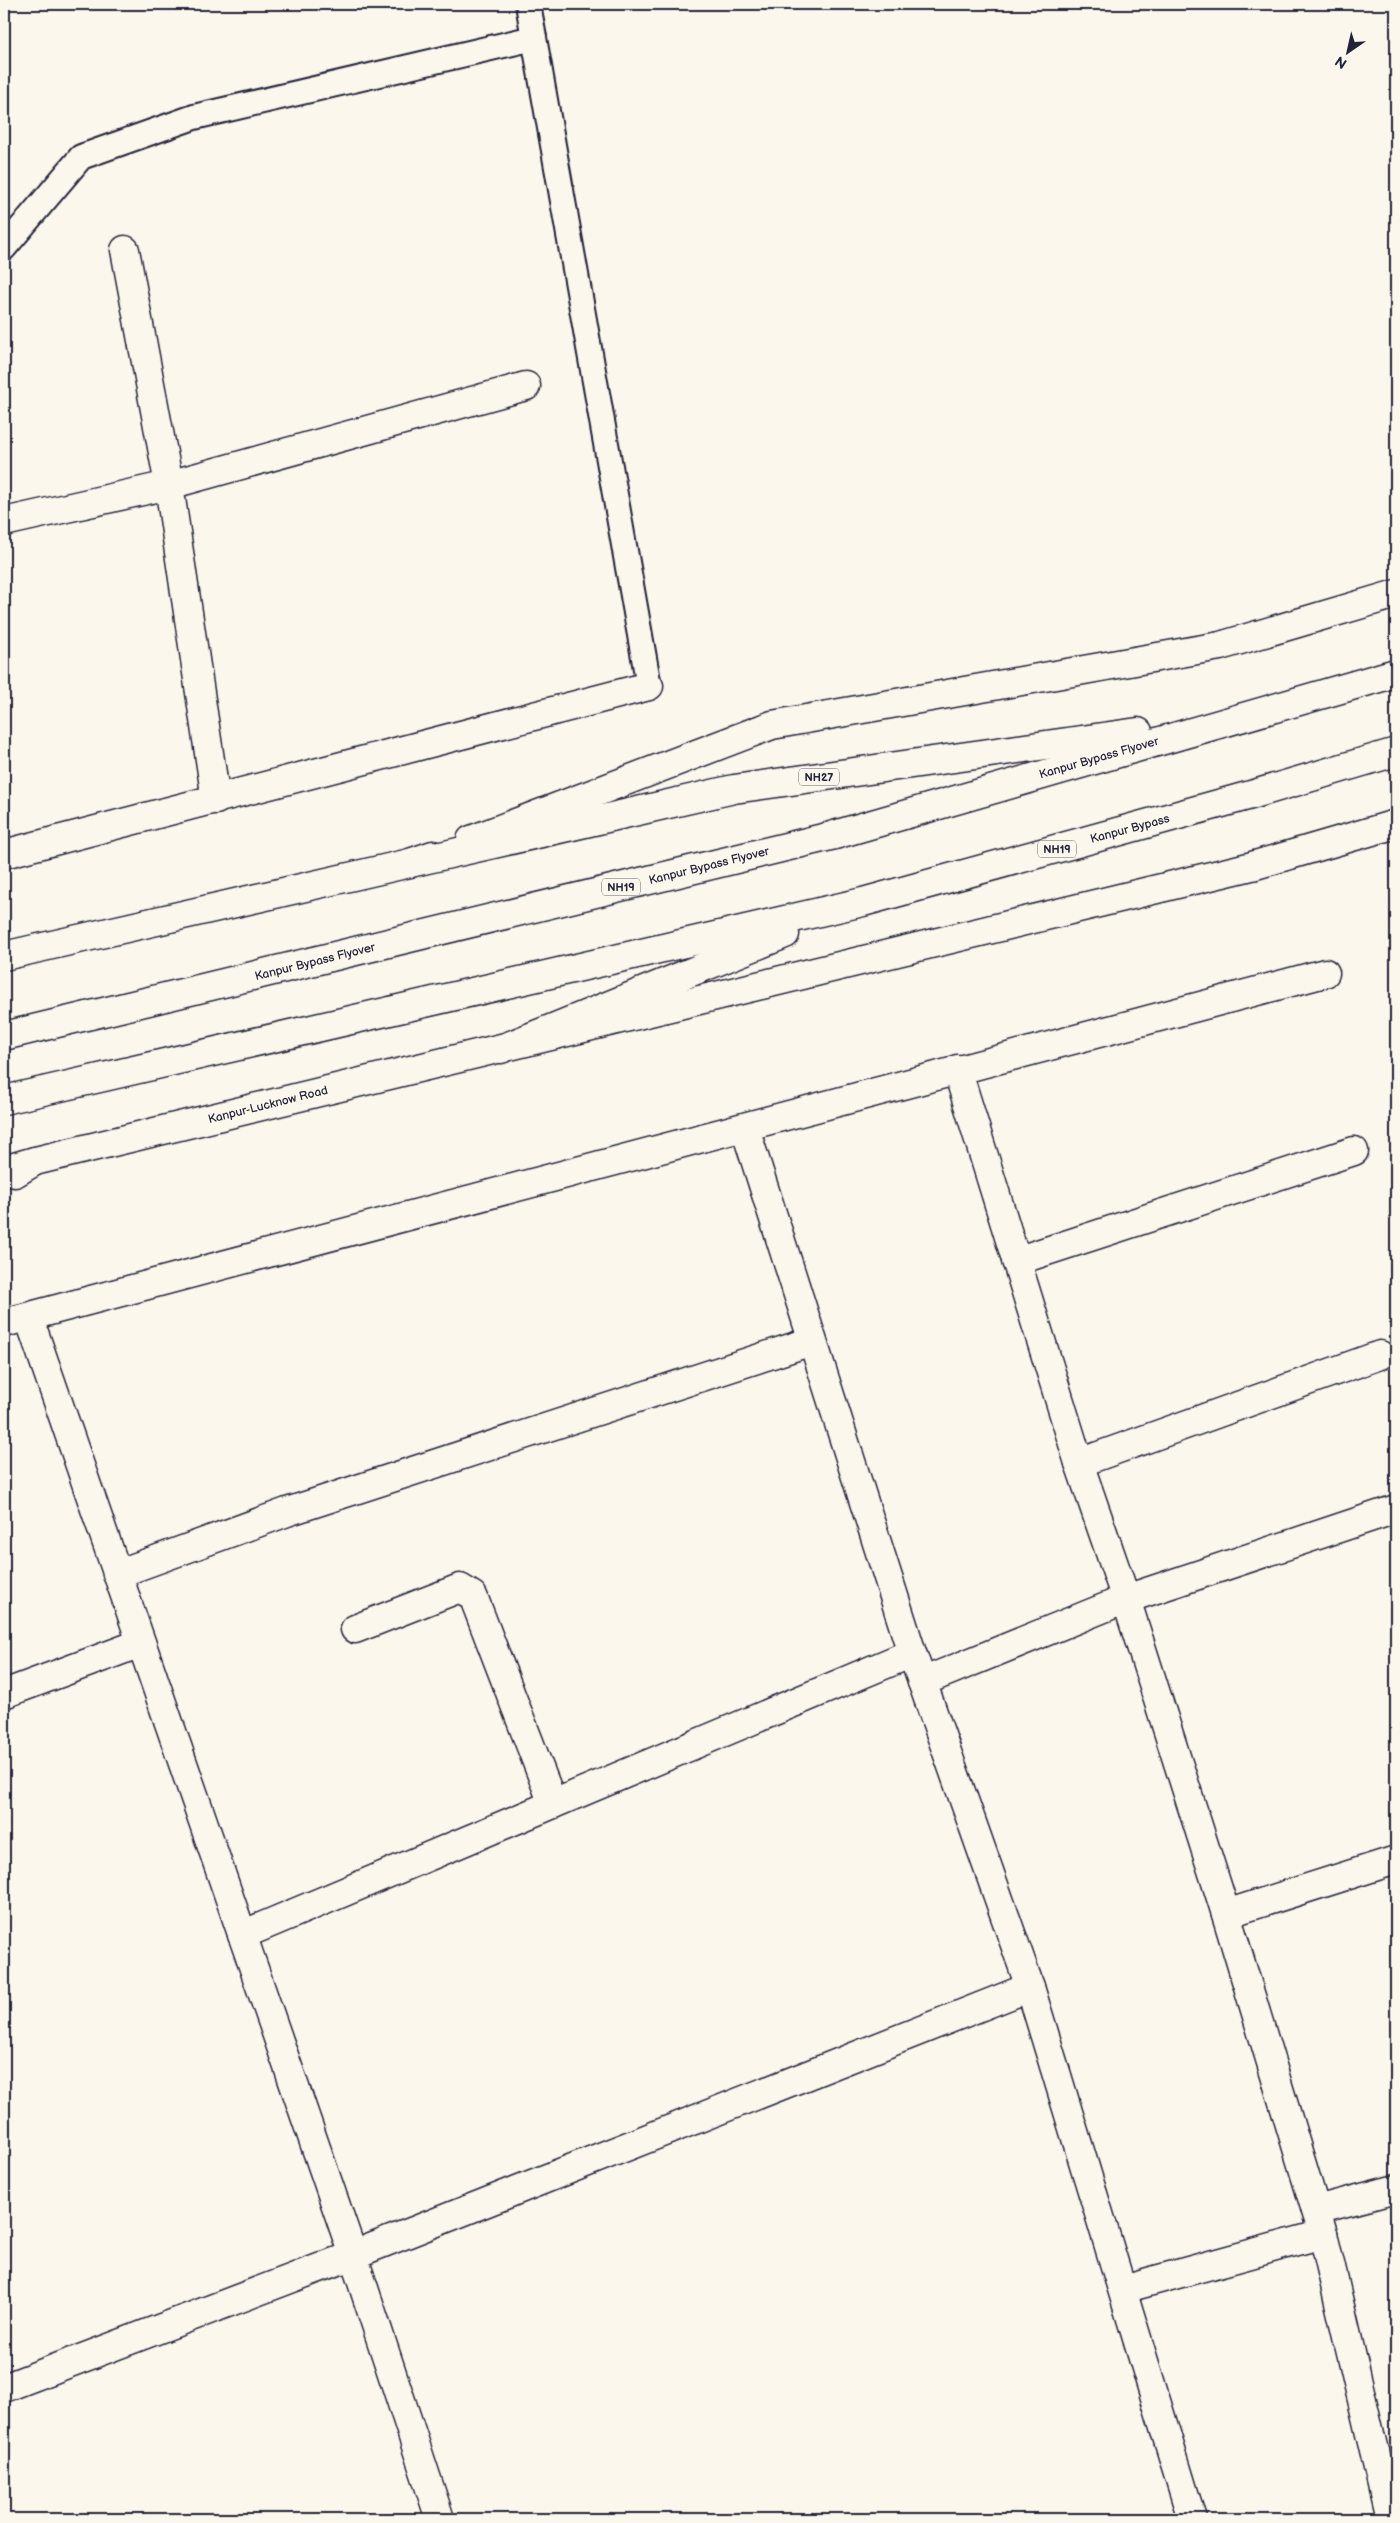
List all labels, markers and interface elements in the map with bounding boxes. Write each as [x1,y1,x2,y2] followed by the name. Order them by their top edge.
[1322,28,1372,78] north arrow
[1332,52,1350,72] text: N
[1038,734,1161,782] street label: Kanpur Bypass Flyover
[799,769,839,786] road number: NH27
[1089,811,1171,847] street label: Kanpur Bypass
[1038,841,1076,858] road number: NH19
[647,844,771,888] street label: Kanpur Bypass Flyover
[602,879,640,896] road number: NH19
[253,940,377,984] street label: Kanpur Bypass Flyover
[207,1083,329,1127] street label: Kanpur-Lucknow Road

